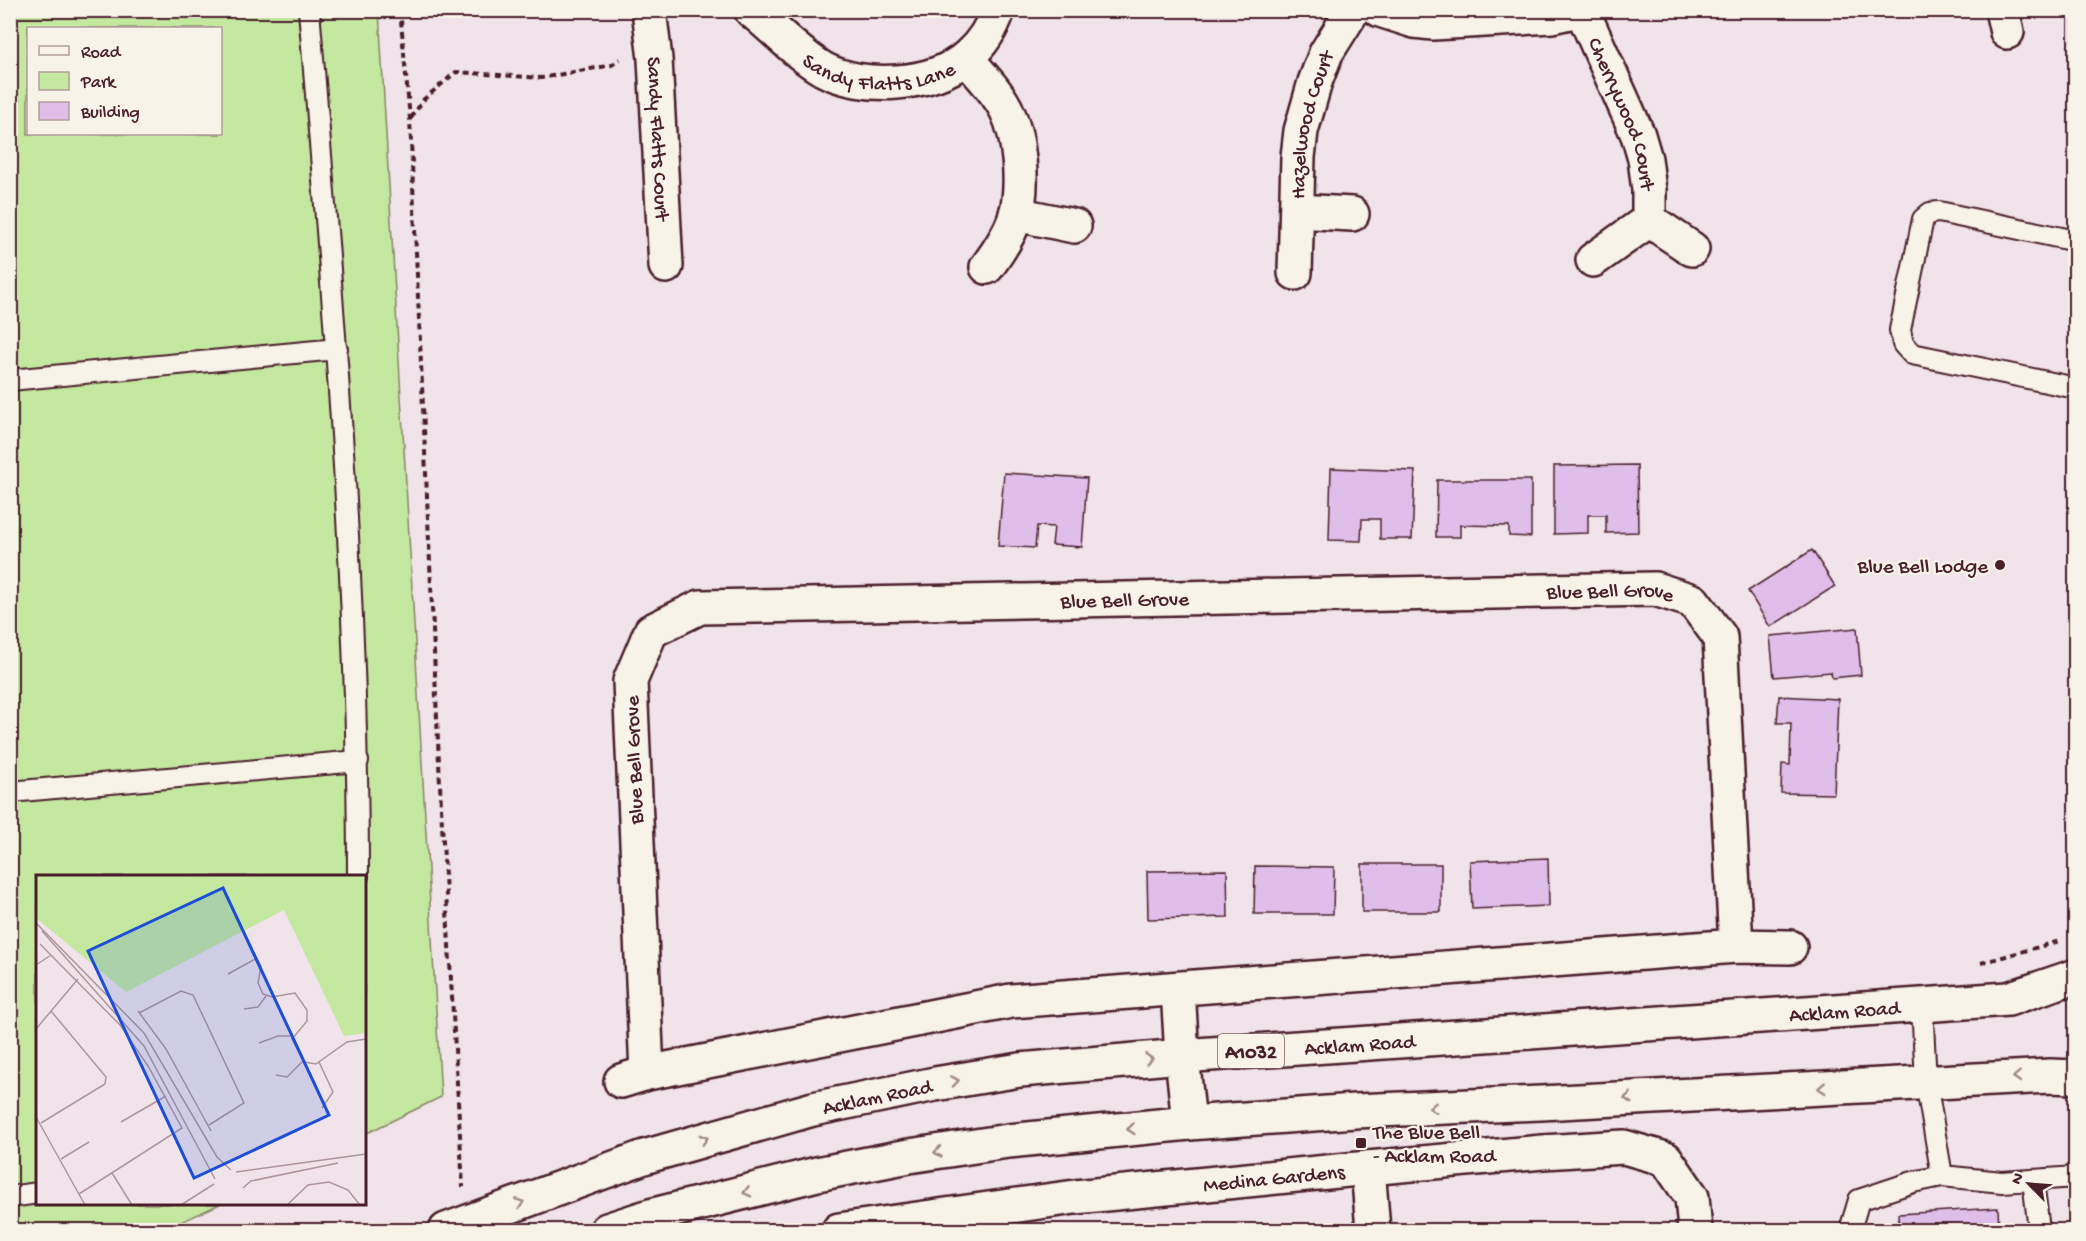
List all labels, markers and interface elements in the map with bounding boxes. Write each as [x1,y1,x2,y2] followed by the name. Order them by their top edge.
[27,27,222,135] legend
[1580,34,1658,194] street label: Cherrywood Court
[801,38,959,72] street label: Sandy Flatts Lane
[81,43,122,64] text: Road
[1288,46,1342,199] street label: Hazelwood Court
[796,50,962,99] text: Sandy Flatts Lane
[639,56,673,224] street label: Sandy Flatts Court
[80,73,117,94] text: Park
[80,103,140,124] text: Building
[1856,556,1989,581] place label: Blue Bell Lodge
[1993,558,2007,572] marker: Blue Bell Lodge
[1545,580,1678,611] street label: Blue Bell Grove
[1059,589,1191,616] street label: Blue Bell Grove
[622,694,651,826] street label: Blue Bell Grove
[36,875,366,1205] inset map
[1788,997,1903,1030] street label: Acklam Road
[1304,1031,1418,1064] street label: Acklam Road
[1218,1034,1284,1068] road number: A1032
[1145,1053,1154,1066] one-way arrow
[2013,1071,2022,1084] one-way arrow
[950,1075,960,1088] one-way arrow
[821,1076,936,1123] street label: Acklam Road
[1818,1081,1827,1094] one-way arrow
[1623,1092,1632,1105] one-way arrow
[1428,1101,1437,1114] one-way arrow
[1127,1122,1136,1135] one-way arrow
[1372,1122,1497,1171] place label: The Blue Bell - Acklam Road
[699,1134,709,1147] one-way arrow
[1354,1136,1368,1150] marker: The Blue Bell - Acklam Road
[933,1145,943,1158] one-way arrow
[1999,1154,2059,1214] north arrow
[1202,1161,1347,1200] street label: Medina Gardens
[2008,1170,2030,1188] text: N
[742,1184,752,1197] one-way arrow
[515,1198,525,1211] one-way arrow

